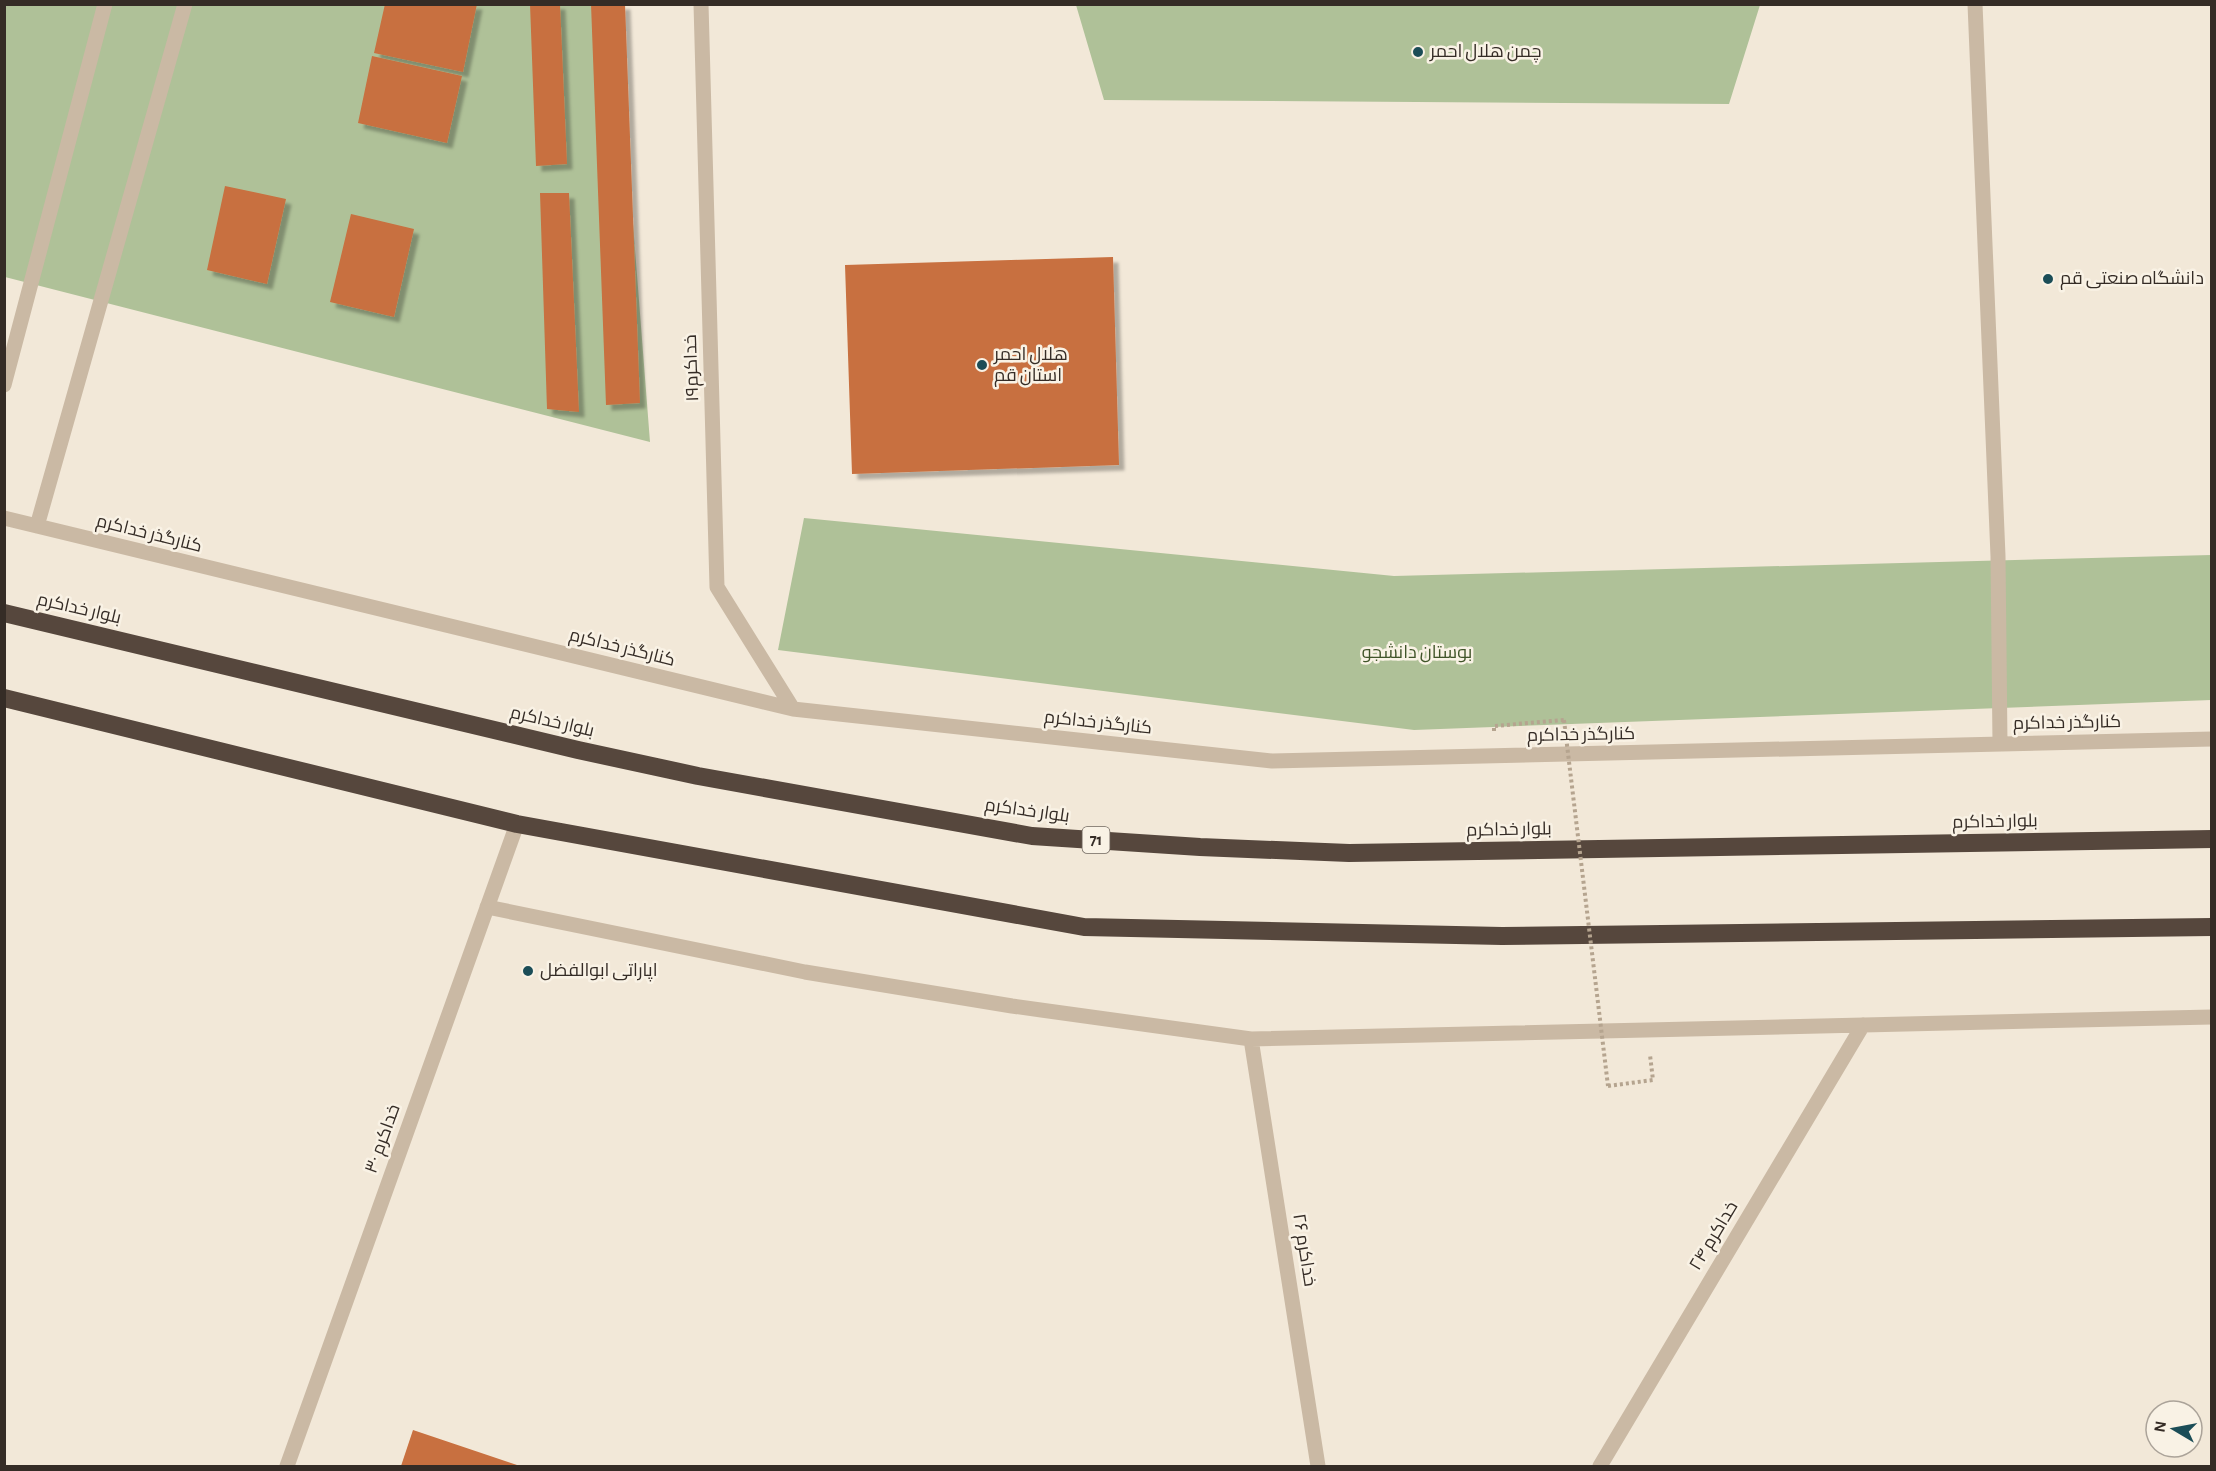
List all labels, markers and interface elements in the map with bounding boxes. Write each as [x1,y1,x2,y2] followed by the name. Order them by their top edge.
[1429,43,1541,63] place label: چمن هلال احمر
[1411,45,1425,59] marker: چمن هلال احمر
[2060,269,2204,290] place label: دانشگاه صنعتی قم
[2041,272,2055,286] marker: دانشگاه صنعتی قم
[682,334,704,402] street label: ۱۹خداکرم
[993,346,1068,387] place label: هلال احمر استان قم
[975,358,989,372] marker: هلال احمر استان قم
[94,512,204,558] street label: کنارگذر خداکرم
[35,591,123,629] street label: بلوار خداکرم
[567,626,677,672] street label: کنارگذر خداکرم
[1362,643,1472,663] park label: بوستان دانشجو
[508,704,596,742] street label: بلوار خداکرم
[1043,708,1153,740] street label: کنارگذر خداکرم
[2013,713,2121,735] street label: کنارگذر خداکرم
[1527,725,1635,747] street label: کنارگذر خداکرم
[983,796,1071,828] street label: بلوار خداکرم
[1952,812,2038,834] street label: بلوار خداکرم
[1466,820,1552,842] street label: بلوار خداکرم
[1082,827,1110,853] road number: 71
[540,962,658,982] place label: اپاراتی ابوالفضل
[521,964,535,978] marker: اپاراتی ابوالفضل
[362,1102,406,1177] street label: خداکرم ۳۰
[1687,1198,1743,1275] street label: ۲۴ خداکرم
[1287,1212,1319,1288] street label: ۲۶ خداکرم
[2144,1399,2204,1459] north arrow
[2151,1420,2169,1433] text: N

